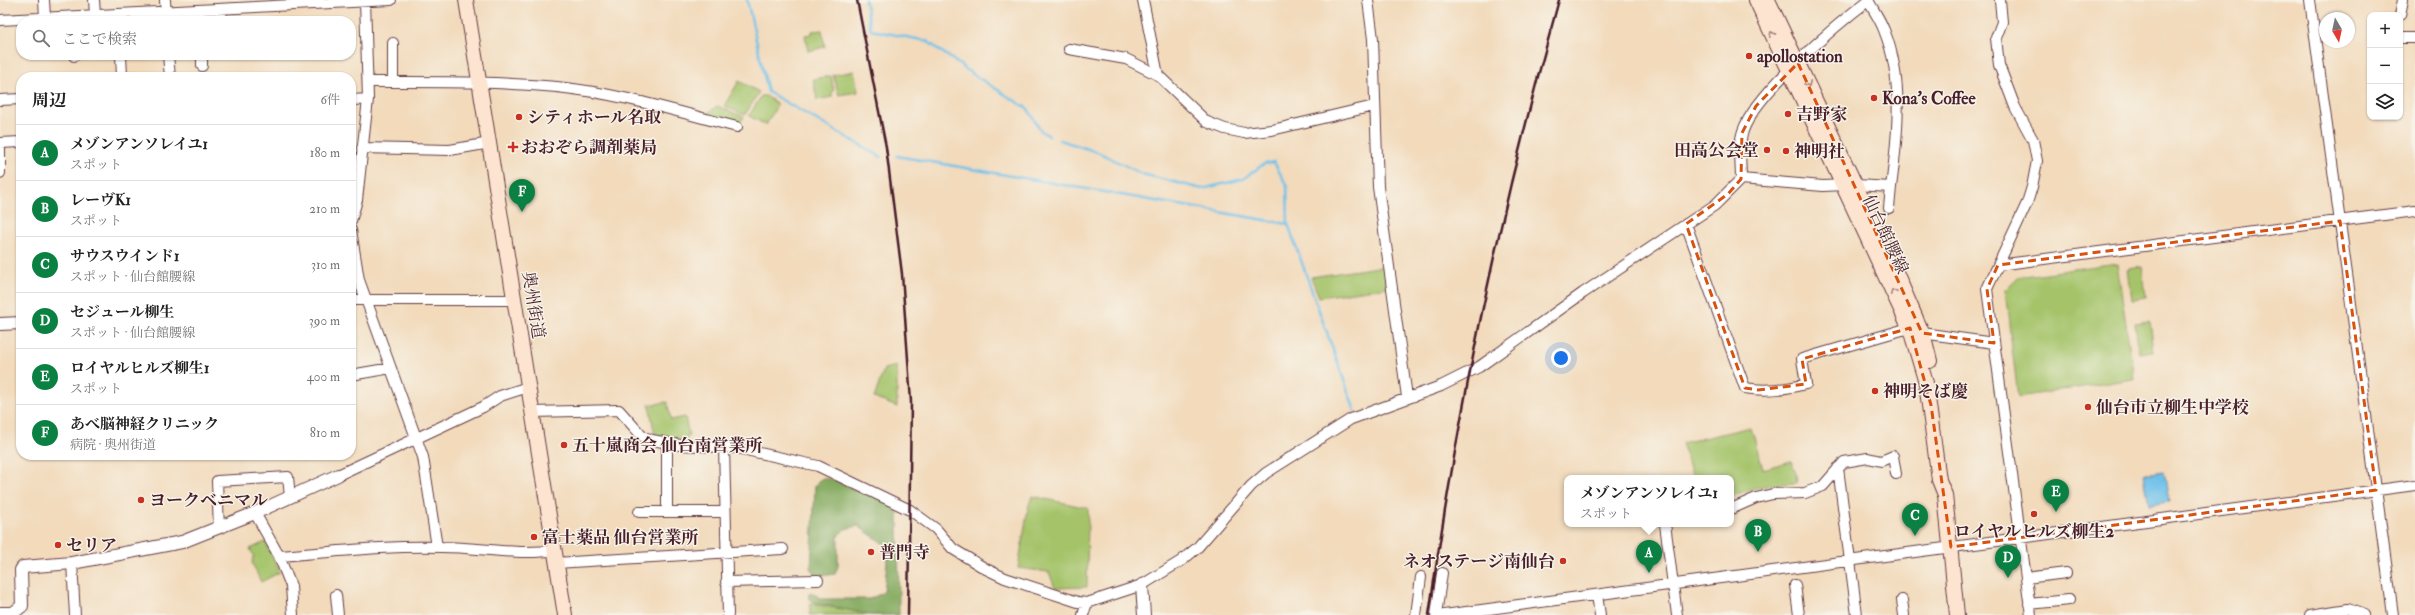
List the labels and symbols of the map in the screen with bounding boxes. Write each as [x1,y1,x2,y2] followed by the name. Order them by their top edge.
[2319,12,2355,48] north arrow
[1769,31,1777,38] one-way arrow
[1757,46,1843,68] place label: apollostation
[1744,51,1754,61] marker: apollostation
[1803,80,1811,87] one-way arrow
[1882,88,1976,109] place label: Kona's Coffee
[1869,93,1879,103] marker: Kona's Coffee
[1796,104,1847,125] place label: 吉野家
[527,107,661,128] place label: シティホール名取
[1783,109,1793,119] marker: 吉野家
[514,112,524,122] marker: シティホール名取
[521,137,657,158] place label: おおぞら調剤薬局
[1674,140,1759,161] place label: 田高公会堂
[1794,141,1845,162] place label: 神明社
[508,142,518,152] marker: おおぞら調剤薬局
[1762,145,1772,155] marker: 田高公会堂
[1781,146,1791,156] marker: 神明社
[509,179,535,212] pin: F
[1858,191,1913,277] street label: 仙台館腰線
[518,270,549,340] street label: 奥州街道
[1890,289,1898,296] one-way arrow
[1551,348,1571,368] your location
[1883,381,1968,402] place label: 神明そば慶
[1870,386,1880,396] marker: 神明そば慶
[2096,397,2249,418] place label: 仙台市立柳生中学校
[2083,402,2093,412] marker: 仙台市立柳生中学校
[572,435,763,456] place label: 五十嵐商会 仙台南営業所
[559,440,569,450] marker: 五十嵐商会 仙台南営業所
[2043,479,2069,512] pin: E
[149,490,268,511] place label: ヨークベニマル
[136,495,146,505] marker: ヨークベニマル
[1902,503,1928,536] pin: C
[2029,509,2039,519] marker: ロイヤルヒルズ柳生2
[1745,519,1771,552] pin: B
[1954,521,2115,542] place label: ロイヤルヒルズ柳生2
[542,527,699,548] place label: 富士薬品 仙台営業所
[529,532,539,542] marker: 富士薬品 仙台営業所
[66,535,117,556] place label: セリア
[53,540,63,550] marker: セリア
[1636,540,1662,573] pin: A
[879,542,930,563] place label: 普門寺
[1995,545,2021,578] pin: D
[866,547,876,557] marker: 普門寺
[1403,551,1555,572] place label: ネオステージ南仙台
[1558,556,1568,566] marker: ネオステージ南仙台

